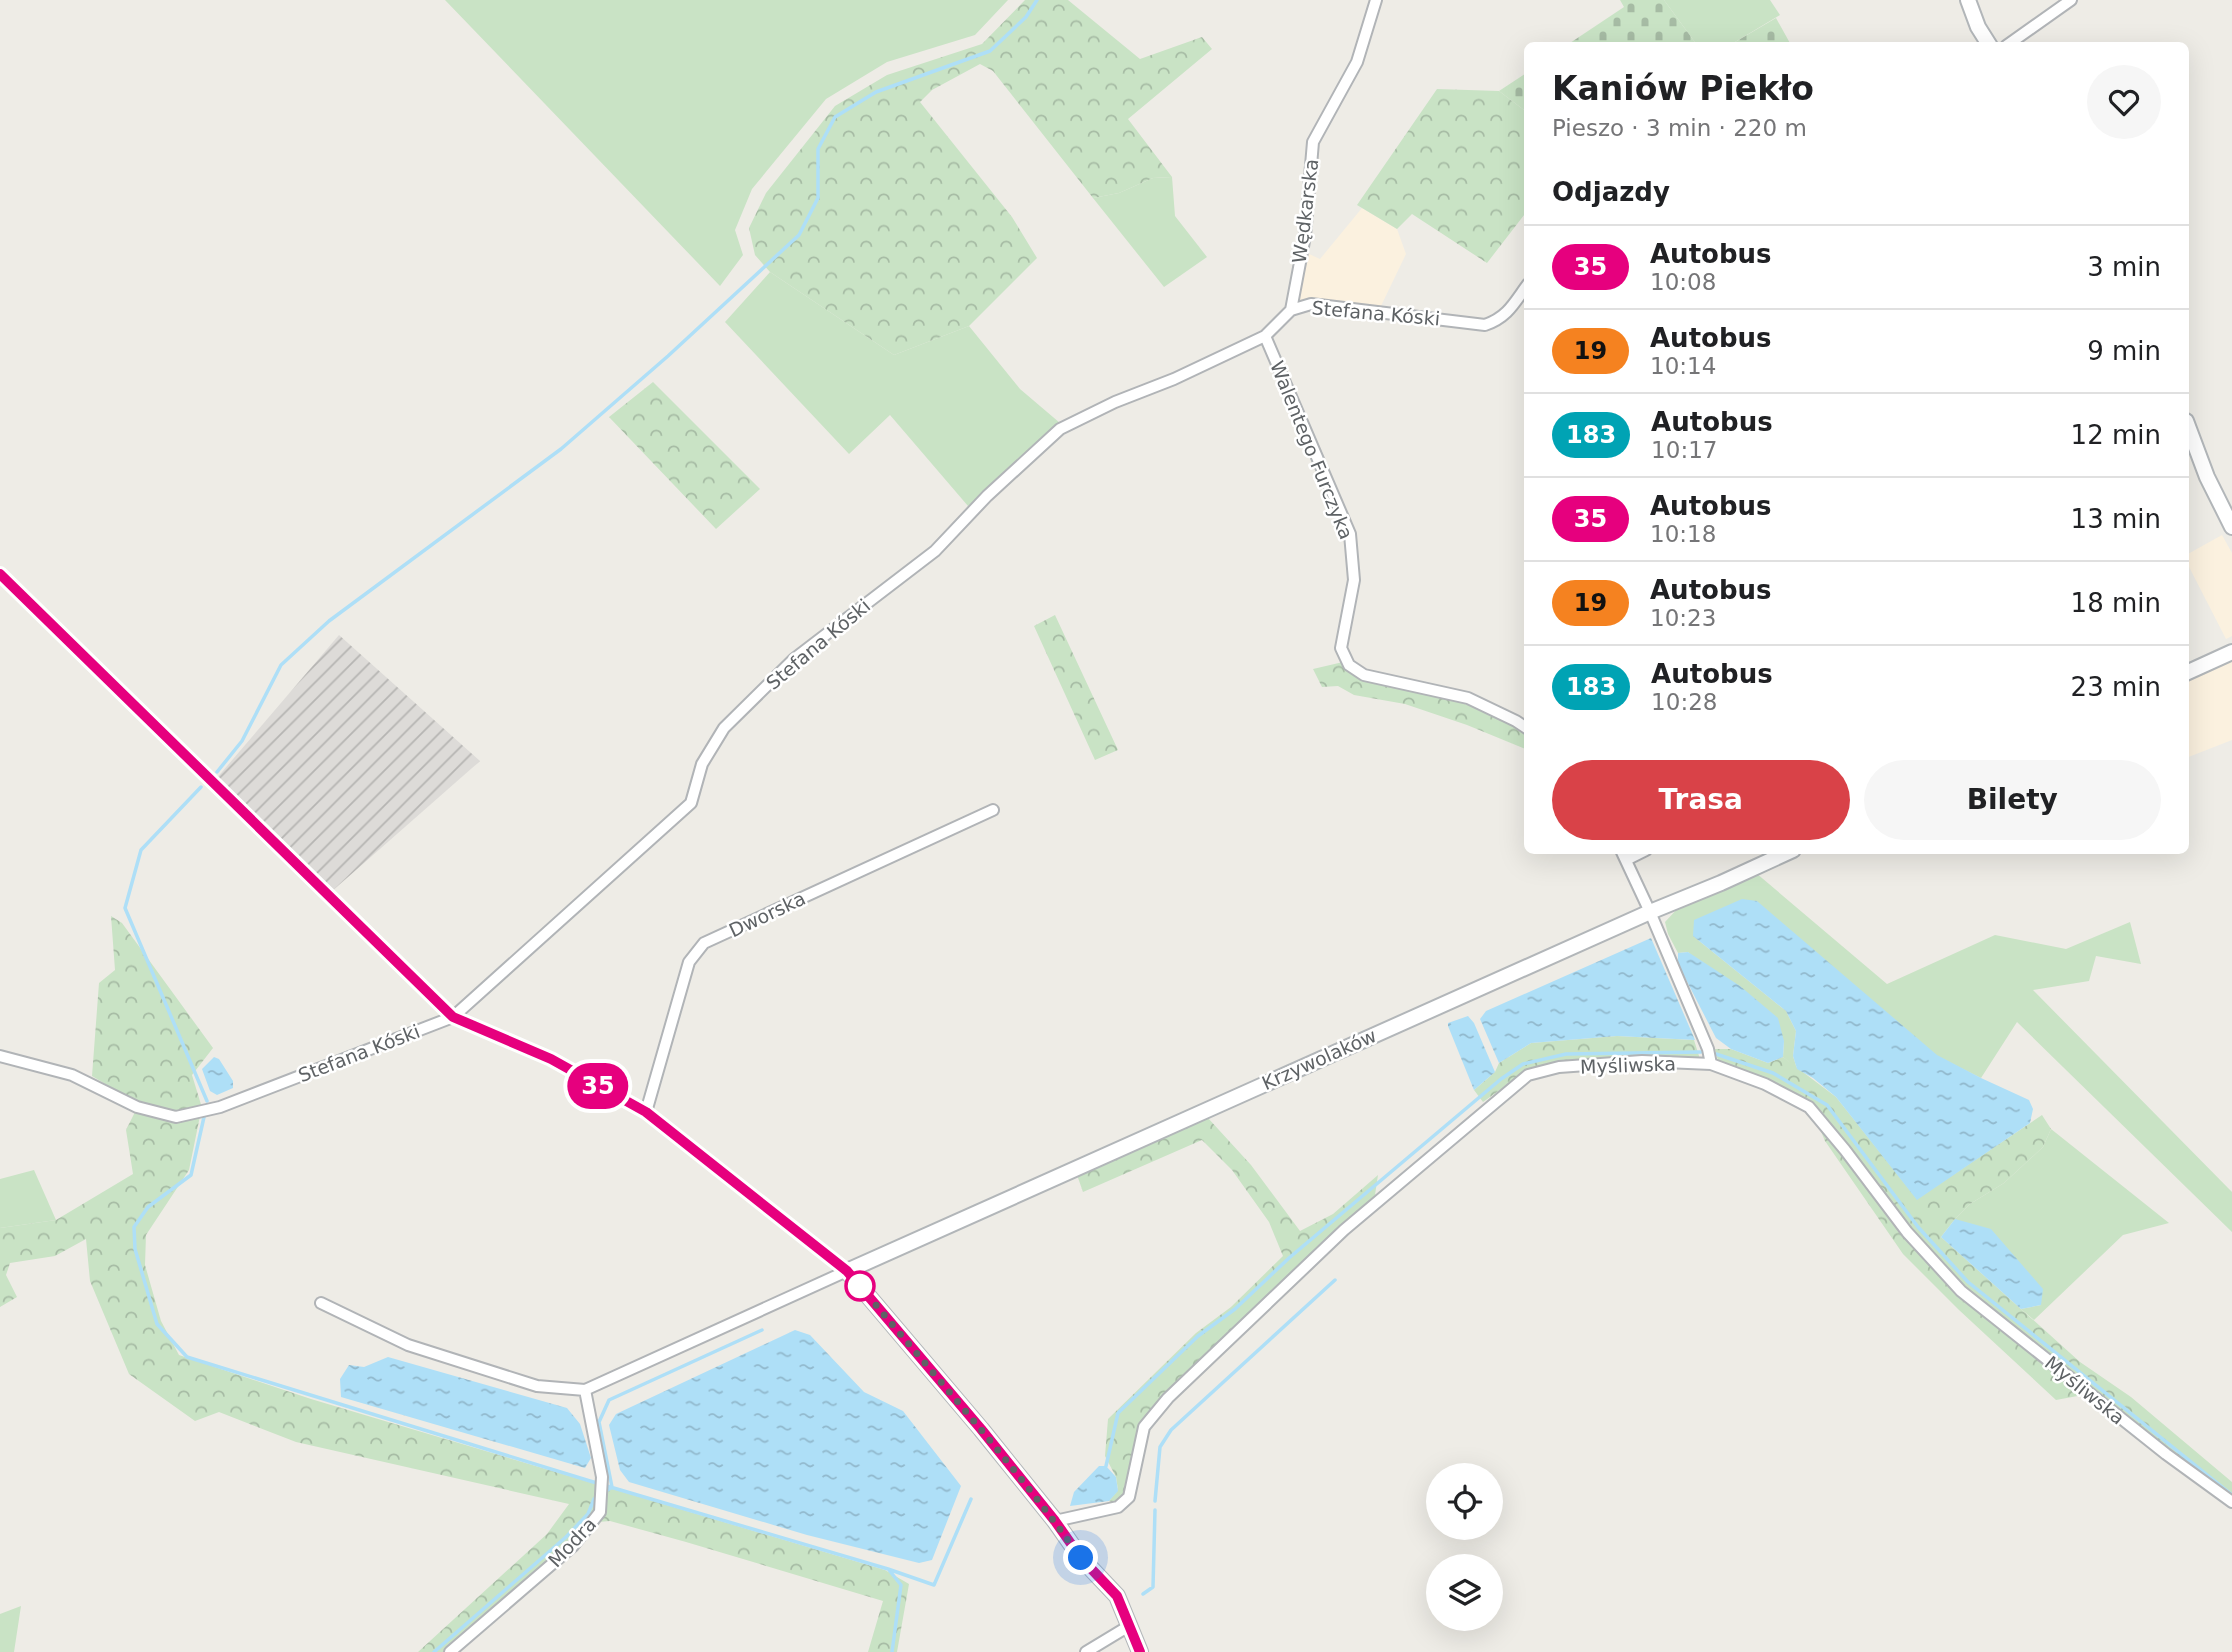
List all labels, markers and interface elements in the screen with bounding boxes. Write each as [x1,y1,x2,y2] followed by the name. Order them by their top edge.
[2087,65,2161,139] button: heart
[1552,69,1814,108] text: Kaniów Piekło
[1552,115,1807,141] text: Pieszo · 3 min · 220 m
[1288,158,1322,264] street label: Wędkarska
[1552,177,1670,207] text: Odjazdy
[1650,239,1772,269] text: Autobus
[2087,252,2161,282] text: 3 min
[1574,253,1607,281] text: 35
[1650,269,1716,295] text: 10:08
[1311,296,1441,330] street label: Stefana Kóski
[1650,323,1772,353] text: Autobus
[2087,336,2161,366] text: 9 min
[1574,337,1607,365] text: 19
[1650,353,1716,379] text: 10:14
[1266,358,1358,542] street label: Walentego Furczyka
[1651,407,1773,437] text: Autobus
[2071,420,2161,450] text: 12 min
[1566,421,1616,449] text: 183
[1651,437,1717,463] text: 10:17
[1650,491,1772,521] text: Autobus
[2071,504,2161,534] text: 13 min
[1574,505,1607,533] text: 35
[1650,521,1716,547] text: 10:18
[1650,575,1772,605] text: Autobus
[2071,588,2161,618] text: 18 min
[1574,589,1607,617] text: 19
[762,594,874,694] street label: Stefana Kóski
[1650,605,1716,631] text: 10:23
[1651,659,1773,689] text: Autobus
[2071,672,2161,702] text: 23 min
[1566,673,1616,701] text: 183
[1651,689,1717,715] text: 10:28
[1552,760,1850,840] button: Trasa
[1864,760,2161,840] button: Bilety
[725,887,809,941] street label: Dworska
[295,1020,423,1086] street label: Stefana Kóski
[1258,1024,1380,1094] street label: Krzywolaków
[1580,1052,1676,1078] street label: Myśliwska
[566,1063,630,1109] line badge: 35
[581,1072,615,1100] text: 35
[845,1271,875,1301] unlabelled marker
[2041,1351,2129,1429] street label: Myśliwska
[1426,1463,1503,1631] map controls
[1426,1463,1503,1540] button: locate
[544,1513,600,1571] street label: Modra
[1063,1540,1098,1575] your location
[1426,1554,1503,1631] button: layers

